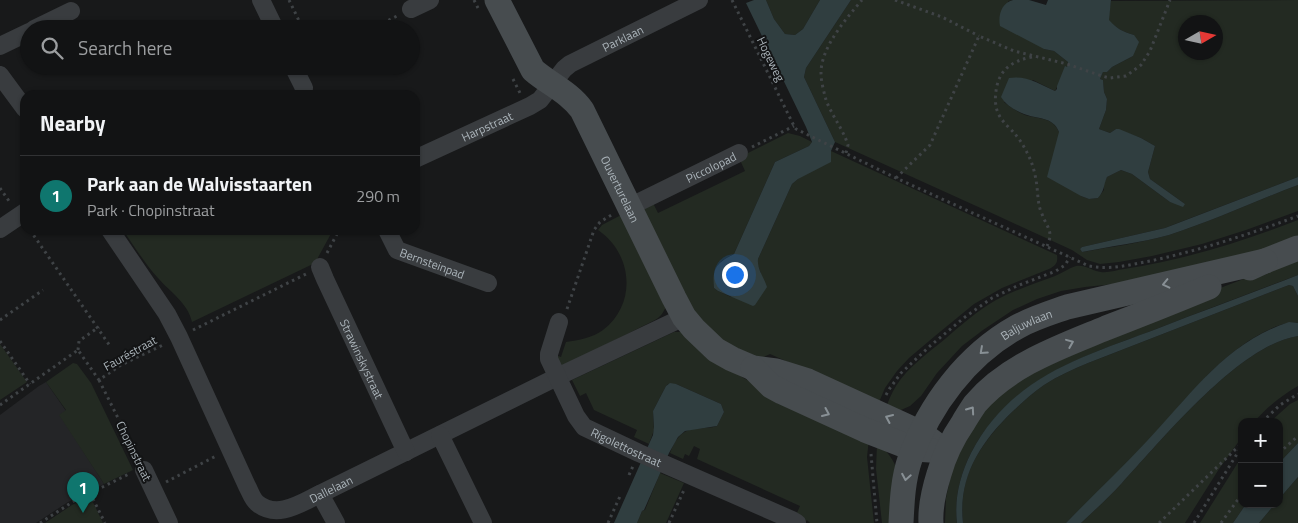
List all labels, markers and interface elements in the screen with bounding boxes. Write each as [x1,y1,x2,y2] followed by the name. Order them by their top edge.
[1178,15,1223,60] north arrow
[20,20,420,75] search box
[599,20,647,56] street label: Parklaan
[78,33,172,62] text: Search here
[752,33,790,85] street label: Hogeweg
[38,34,66,62] icon: search
[458,106,516,146] street label: Harpstraat
[40,107,105,139] text: Nearby
[682,146,739,187] street label: Piccolopad
[596,152,645,225] street label: Ouverturelaan
[87,169,312,198] text: Park aan de Walvisstaarten
[52,184,60,208] text: 1
[356,184,400,208] text: 290 m
[87,198,215,222] text: Park · Chopinstraat
[397,242,467,283] street label: Bernsteinpad
[722,262,748,288] your location
[1162,278,1171,289] one-way arrow
[996,303,1055,344] street label: Baljuwlaan
[335,316,390,403] street label: Strawinskystraat
[100,330,161,376] street label: Fauréstraat
[1065,338,1074,349] one-way arrow
[980,346,989,355] one-way arrow
[821,406,830,417] one-way arrow
[965,406,974,416] one-way arrow
[885,414,894,425] one-way arrow
[111,418,157,485] street label: Chopinstraat
[1238,418,1283,508] map controls
[1238,418,1283,463] button: +
[588,422,666,472] street label: Rigolettostraat
[1238,463,1283,508] button: −
[306,470,356,508] street label: Dallelaan
[67,472,99,513] pin: 1
[902,473,912,482] one-way arrow

